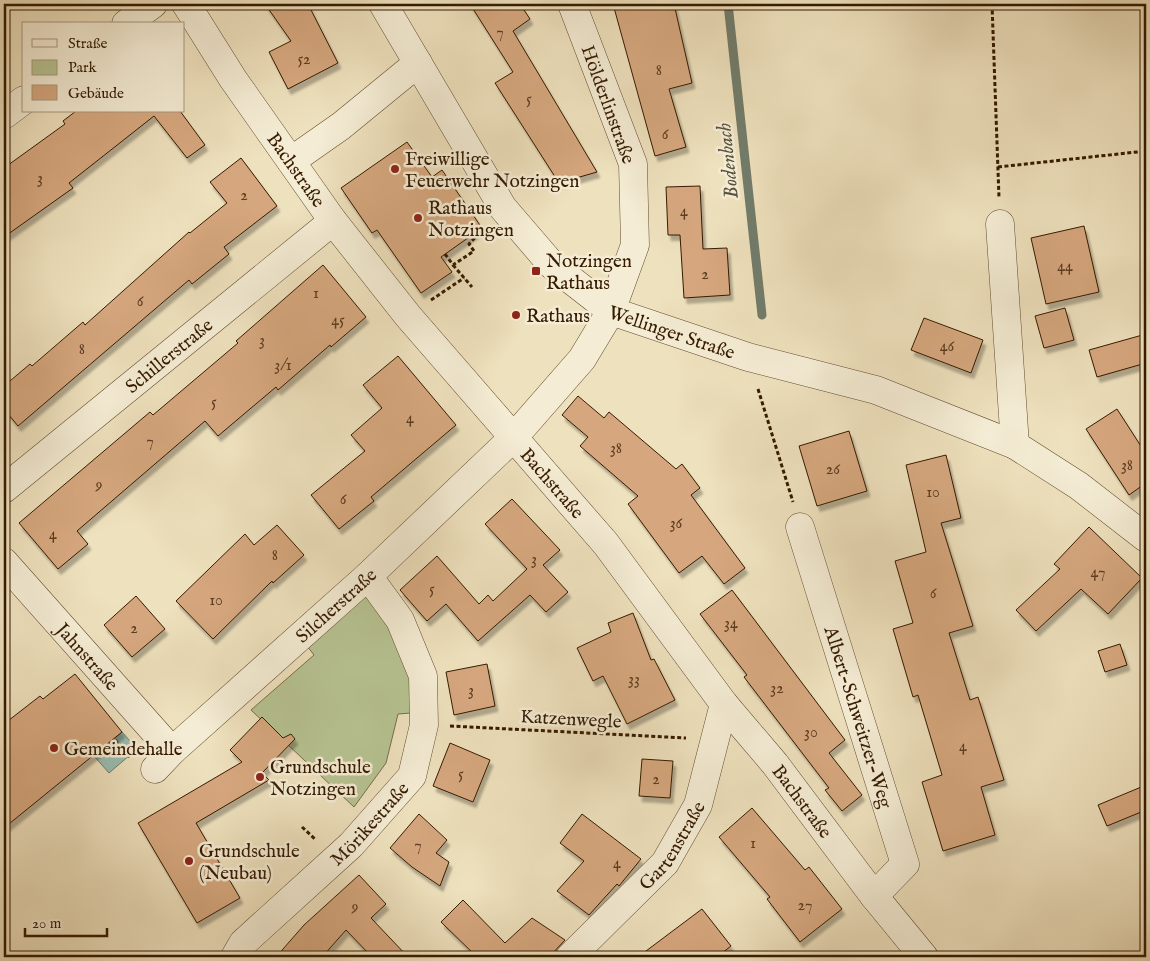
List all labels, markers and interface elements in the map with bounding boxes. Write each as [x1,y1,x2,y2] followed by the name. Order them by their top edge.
[22,22,185,112] legend
[496,23,504,43] house number: 7
[68,34,108,53] text: Straße
[575,42,640,168] street label: Hölderlinstraße
[297,50,311,70] house number: 52
[68,58,98,77] text: Park
[656,61,662,81] house number: 8
[68,84,124,103] text: Gebäude
[526,90,532,110] house number: 5
[712,121,745,200] water label: Bodenbach
[662,125,669,145] house number: 6
[260,128,330,213] street label: Bachstraße
[405,148,579,194] place label: Freiwillige Feuerwehr Notzingen
[389,163,401,175] marker: Freiwillige Feuerwehr Notzingen
[37,169,43,189] house number: 3
[240,186,248,206] house number: 2
[428,197,514,243] place label: Rathaus Notzingen
[680,202,688,222] house number: 4
[412,212,424,224] marker: Rathaus Notzingen
[546,250,632,296] place label: Notzingen Rathaus
[1057,257,1073,277] house number: 44
[530,265,542,277] marker: Notzingen Rathaus
[701,265,709,285] house number: 2
[313,284,319,304] house number: 1
[137,292,144,312] house number: 6
[605,301,738,366] street label: Wellinger Straße
[526,305,590,329] place label: Rathaus
[510,309,522,321] marker: Rathaus
[331,311,345,331] house number: 45
[121,314,219,399] street label: Schillerstraße
[259,331,265,351] house number: 3
[940,337,955,357] house number: 46
[79,340,85,360] house number: 8
[274,356,292,376] house number: 3/1
[211,393,217,413] house number: 5
[406,409,414,429] house number: 4
[146,432,154,452] house number: 7
[610,439,622,459] house number: 38
[514,444,589,525] street label: Bachstraße
[1121,456,1133,476] house number: 38
[826,460,840,480] house number: 26
[95,476,103,496] house number: 9
[926,483,940,503] house number: 10
[340,490,347,510] house number: 6
[670,514,683,534] house number: 36
[49,525,57,545] house number: 4
[272,546,278,566] house number: 8
[531,550,537,570] house number: 3
[1091,563,1105,583] house number: 47
[291,564,383,649] street label: Silcherstraße
[429,580,435,600] house number: 5
[930,584,937,604] house number: 6
[209,591,223,611] house number: 10
[724,614,738,634] house number: 34
[48,617,123,697] street label: Jahnstraße
[130,619,138,639] house number: 2
[817,623,897,812] street label: Albert-Schweitzer-Weg
[628,670,640,690] house number: 33
[770,679,784,699] house number: 32
[468,681,474,701] house number: 3
[520,705,622,735] street label: Katzenwegle
[804,723,818,743] house number: 30
[959,737,967,757] house number: 4
[64,738,183,762] place label: Gemeindehalle
[48,742,60,754] marker: Gemeindehalle
[270,756,371,802] place label: Grundschule Notzingen
[766,761,837,844] street label: Bachstraße
[458,765,464,785] house number: 5
[652,770,660,790] house number: 2
[254,771,266,783] marker: Grundschule Notzingen
[326,778,415,872] street label: Mörikestraße
[635,797,712,896] street label: Gartenstraße
[750,834,756,854] house number: 1
[414,836,422,856] house number: 7
[199,840,300,886] place label: Grundschule (Neubau)
[613,854,621,874] house number: 4
[183,855,195,867] marker: Grundschule (Neubau)
[798,896,812,916] house number: 27
[351,898,359,918] house number: 9
[25,906,108,938] scale bar
[32,914,62,933] text: 20 m

